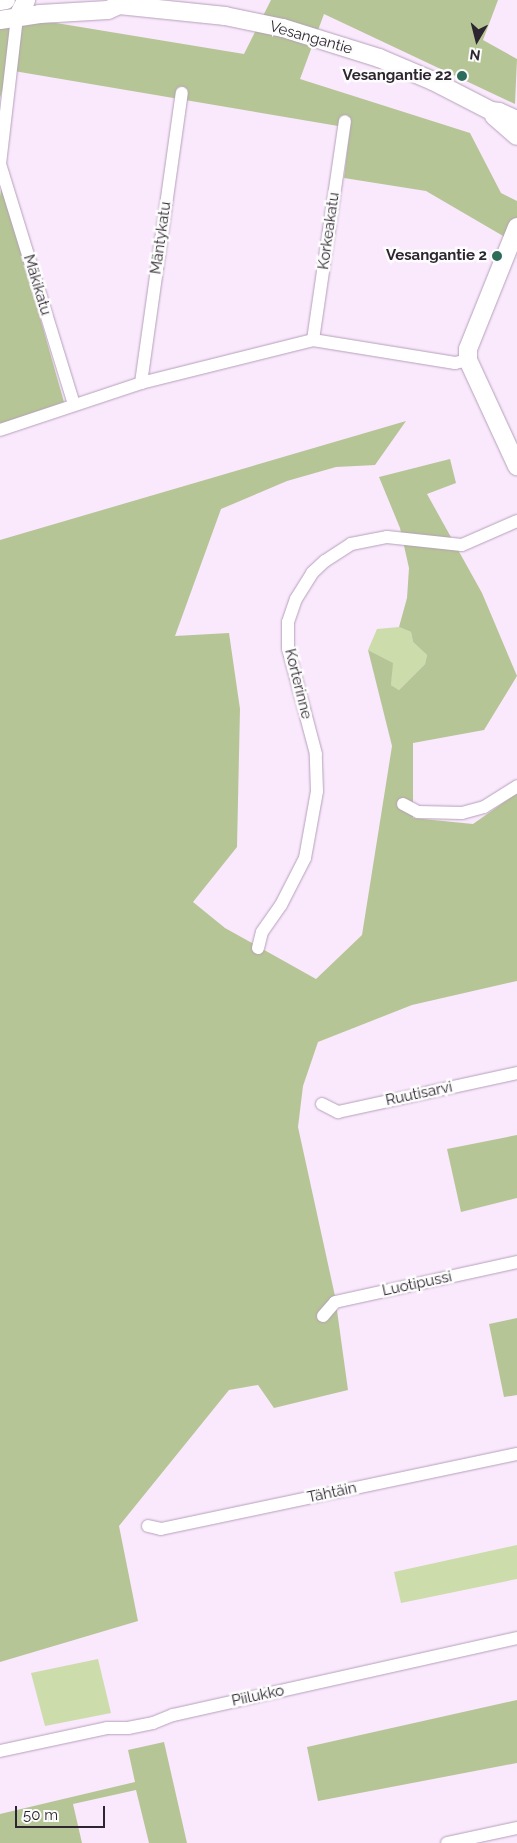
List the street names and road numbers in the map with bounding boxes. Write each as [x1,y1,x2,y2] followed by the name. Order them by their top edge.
[267,18,355,58] street label: Vesangantie
[315,191,343,271] street label: Korkeakatu
[147,201,175,275] street label: Mäntykatu
[19,253,55,317] street label: Mäkikatu
[281,647,315,721] street label: Korterinne
[384,1078,454,1110] street label: Ruutisarvi
[381,1268,453,1300] street label: Luotipussi
[306,1479,358,1507] street label: Tähtäin
[230,1682,286,1710] street label: Piilukko

